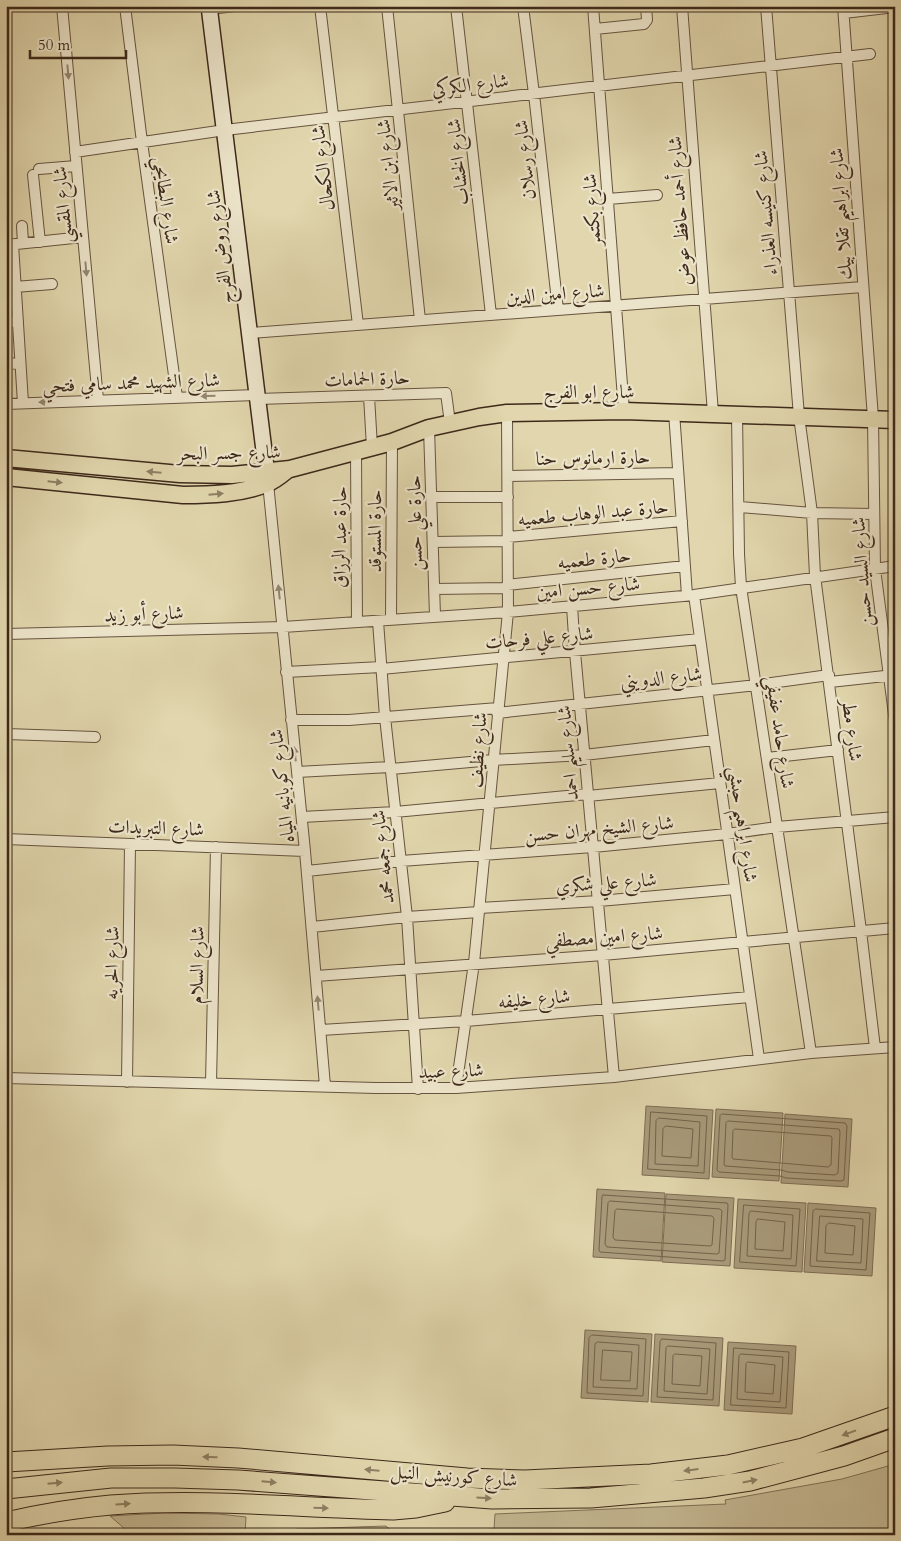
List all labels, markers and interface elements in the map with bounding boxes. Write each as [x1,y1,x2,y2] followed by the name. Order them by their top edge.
[30,28,126,60] scale bar
[38,35,70,55] text: 50 m
[64,65,72,81] one-way arrow
[430,67,510,105] street label: شارع الكركي
[441,117,477,206] street label: شارع الخشاب
[370,118,408,214] street label: شارع ابن الاثير
[508,118,544,201] street label: شارع رسلان
[305,123,343,212] street label: شارع الكحال
[662,135,700,287] street label: شارع أحمد حافظ عوض
[823,147,865,281] street label: شارع ابراهيم تقلا بيك
[748,149,786,276] street label: شارع كنيسه العذراء
[142,155,185,246] street label: شارع البطايحي
[47,165,83,245] street label: شارع المقسي
[576,173,610,249] street label: شارع بكتمر
[200,188,244,306] street label: شارع روض الفرج
[82,261,90,277] one-way arrow
[505,278,605,312] street label: شارع امين الدين
[324,365,410,393] street label: حارة الحمامات
[42,367,220,404] street label: شارع الشهيد محمد سامي فتحي
[543,379,635,409] street label: شارع ابو الفرج
[200,393,216,401] one-way arrow
[38,398,54,406] one-way arrow
[175,439,281,469] street label: شارع جسر البحر
[536,444,651,472] street label: حارة ارمانوس حنا
[146,468,162,476] one-way arrow
[401,475,434,571] street label: حارة علي حسن
[47,478,63,486] one-way arrow
[327,486,353,588] street label: حارة عبد الرزاق
[209,490,225,498] one-way arrow
[362,490,388,572] street label: حارة المستوقد
[517,493,670,533] street label: حارة عبد الوهاب طعميه
[845,516,881,628] street label: شارع السيد حسن
[556,542,632,576] street label: حارة طعميه
[535,571,641,607] street label: شارع حسن امين
[275,584,283,600] one-way arrow
[104,600,184,630] street label: شارع أبو زيد
[484,620,595,661] street label: شارع علي فرحات
[619,661,704,699] street label: شارع الدويني
[754,674,801,791] street label: شارع حامد عفيفي
[833,696,869,763] street label: شارع مطر
[551,704,591,802] street label: شارع سليم احمد
[462,711,496,789] street label: شارع نظيف
[263,727,303,844] street label: شارع كوبانيه المياه
[291,745,299,761] one-way arrow
[716,764,764,885] street label: شارع ابراهيم حبشي
[365,809,403,905] street label: شارع جمعه محمد
[523,810,675,852] street label: شارع الشيخ مهران حسن
[107,813,205,845] street label: شارع التبريدات
[555,867,658,904] street label: شارع علي شكري
[544,920,664,959] street label: شارع امين مصطفي
[98,926,128,1000] street label: شارع الحريه
[183,926,214,1004] street label: شارع السلام
[497,983,571,1017] street label: شارع خليفه
[314,994,322,1010] one-way arrow
[418,1057,484,1087] street label: شارع عبيد
[841,1429,856,1437] one-way arrow
[202,1452,218,1460] one-way arrow
[389,1459,518,1495] street label: شارع كورنيش النيل
[363,1466,379,1474] one-way arrow
[683,1466,699,1474] one-way arrow
[743,1476,759,1484] one-way arrow
[47,1479,63,1487] one-way arrow
[262,1479,278,1487] one-way arrow
[476,1495,492,1503] one-way arrow
[116,1500,132,1508] one-way arrow
[313,1504,329,1512] one-way arrow

